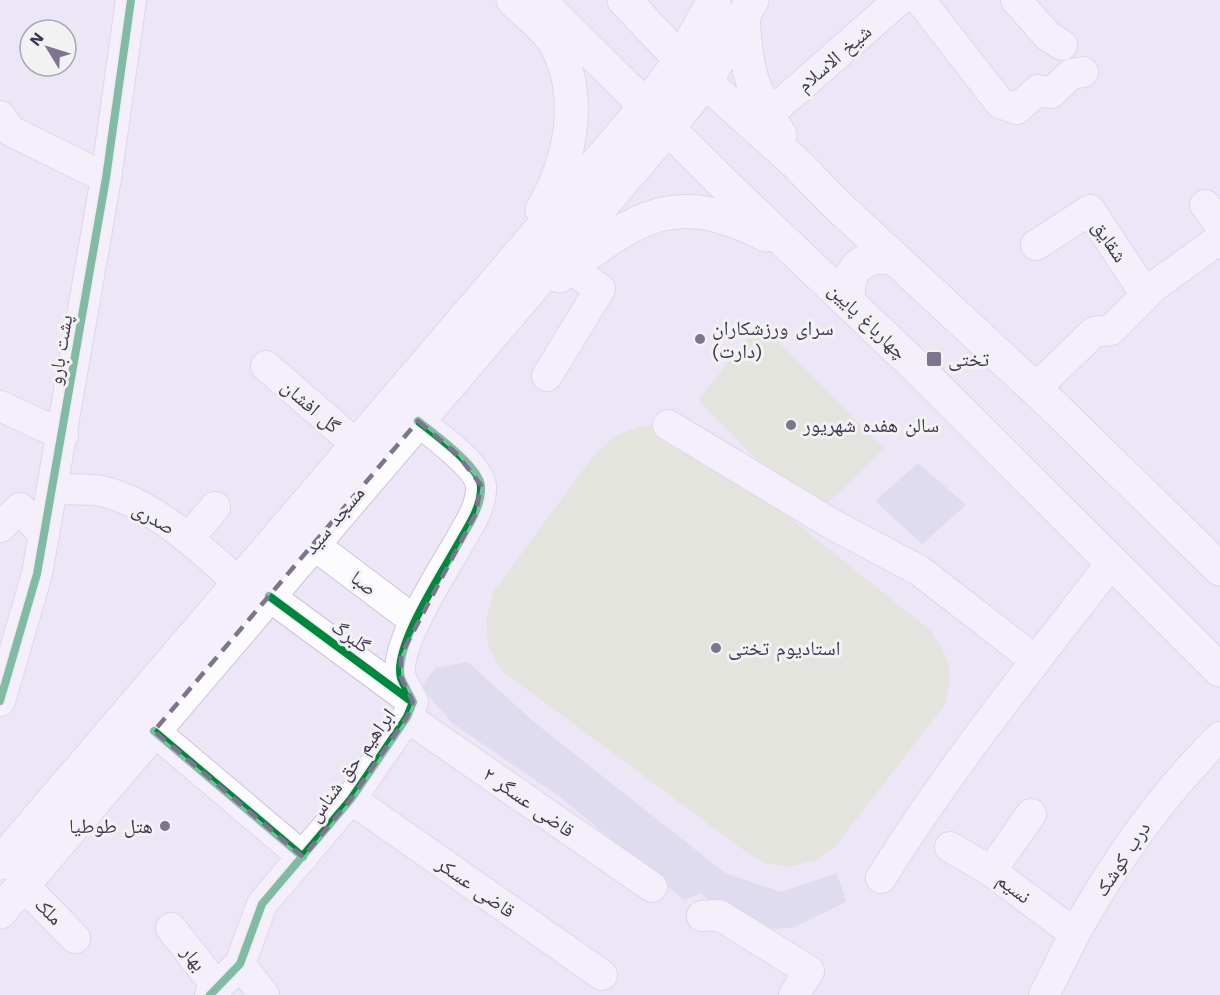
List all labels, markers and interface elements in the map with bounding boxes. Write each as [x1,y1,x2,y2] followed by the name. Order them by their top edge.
[18,18,78,78] north arrow
[792,19,877,98] street label: شیخ الاسلام
[25,29,48,50] text: N
[1087,215,1133,267] street label: شقایق
[823,278,913,365] street label: چهارباغ پایین
[43,313,78,387] street label: پشت بارو
[712,316,834,363] place label: سرای ورزشکاران (دارت)
[693,332,707,346] marker: سرای ورزشکاران (دارت)
[948,347,989,371] place label: تختی
[925,350,943,368] marker: تختی
[277,374,345,438] street label: گل افشان
[802,413,939,437] place label: سالن هفده شهریور
[784,418,798,432] marker: سالن هفده شهریور
[299,481,369,559] street label: مسجد سید
[128,496,180,540] street label: صدری
[346,565,382,601] street label: صبا
[327,614,375,658] street label: گلبرگ
[728,636,840,662] place label: استادیوم تختی
[709,641,723,655] marker: استادیوم تختی
[302,704,402,828] street label: ابراهیم حق شناس
[479,762,579,842] street label: قاضی عسگر ۲
[69,814,153,838] place label: هتل طوطیا
[1089,817,1155,901] street label: درب کوشک
[158,819,172,833] marker: هتل طوطیا
[431,851,520,923] street label: قاضی عسکر
[991,867,1036,910] street label: نسیم
[30,892,68,930] street label: ملک
[176,940,211,976] street label: بهار

